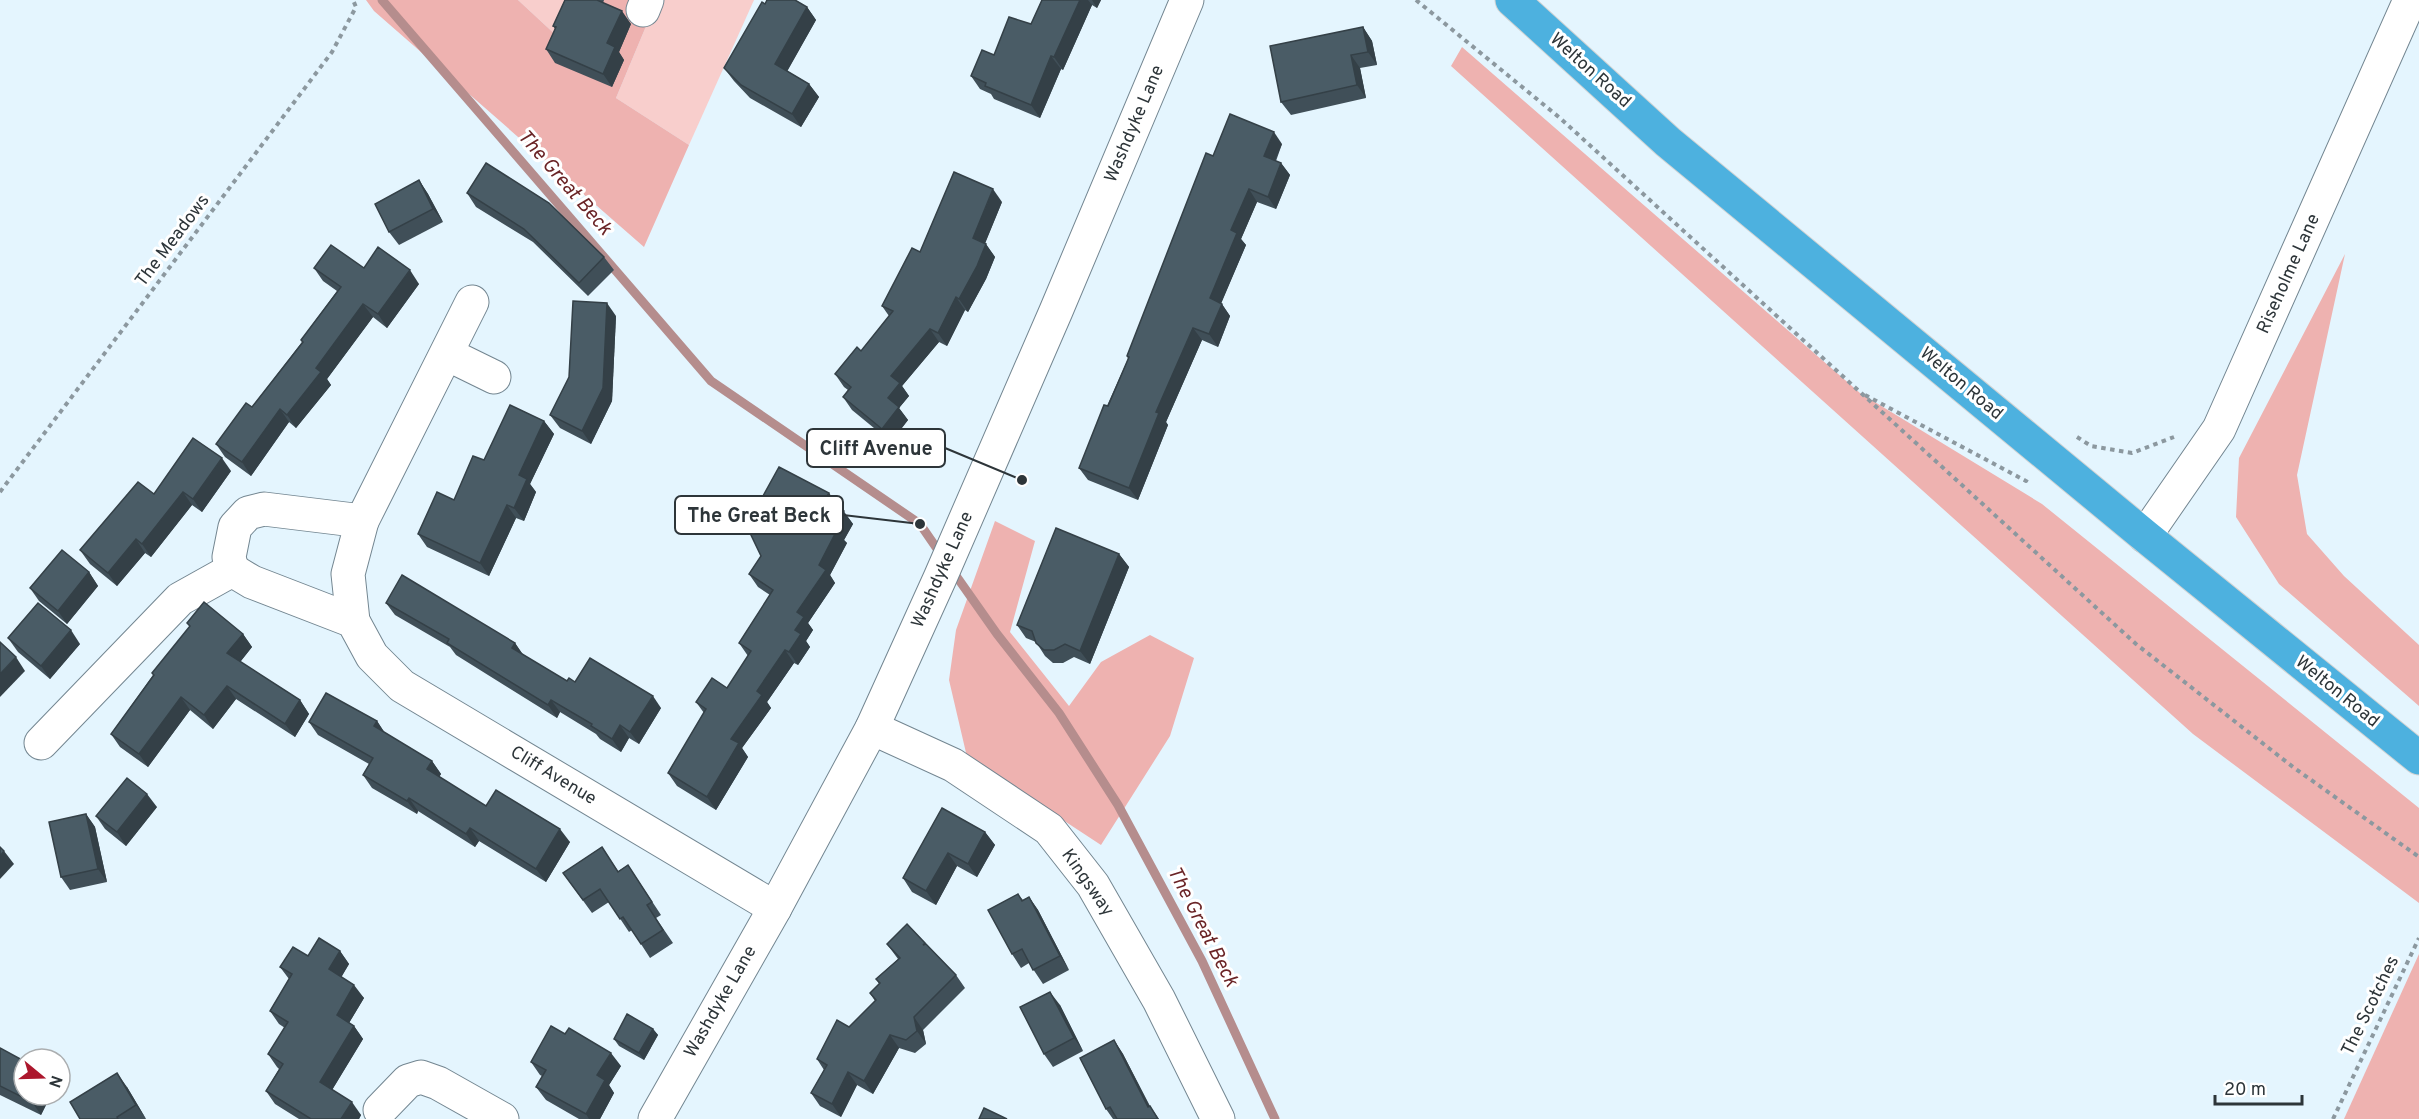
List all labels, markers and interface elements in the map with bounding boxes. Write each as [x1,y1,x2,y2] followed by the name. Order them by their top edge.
[1544,28,1636,114] street label: Welton Road
[1100,62,1170,186] street label: Washdyke Lane
[511,125,618,242] water label: The Great Beck
[131,190,215,292] street label: The Meadows
[2252,210,2326,338] street label: Riseholme Lane
[1915,342,2007,426] street label: Welton Road
[807,429,945,467] callout: Cliff Avenue
[819,437,933,463] text: Cliff Avenue
[675,496,843,534] callout: The Great Beck
[687,504,831,530] text: The Great Beck
[907,508,979,632] street label: Washdyke Lane
[2290,651,2384,733] street label: Welton Road
[506,741,600,811] street label: Cliff Avenue
[1056,845,1118,921] street label: Kingsway
[1160,862,1244,992] water label: The Great Beck
[680,942,762,1062] street label: Washdyke Lane
[2337,952,2405,1060] street label: The Scotches
[12,1047,72,1107] north arrow
[2215,1068,2302,1106] scale bar
[43,1073,66,1090] text: N
[2224,1079,2266,1102] text: 20 m

